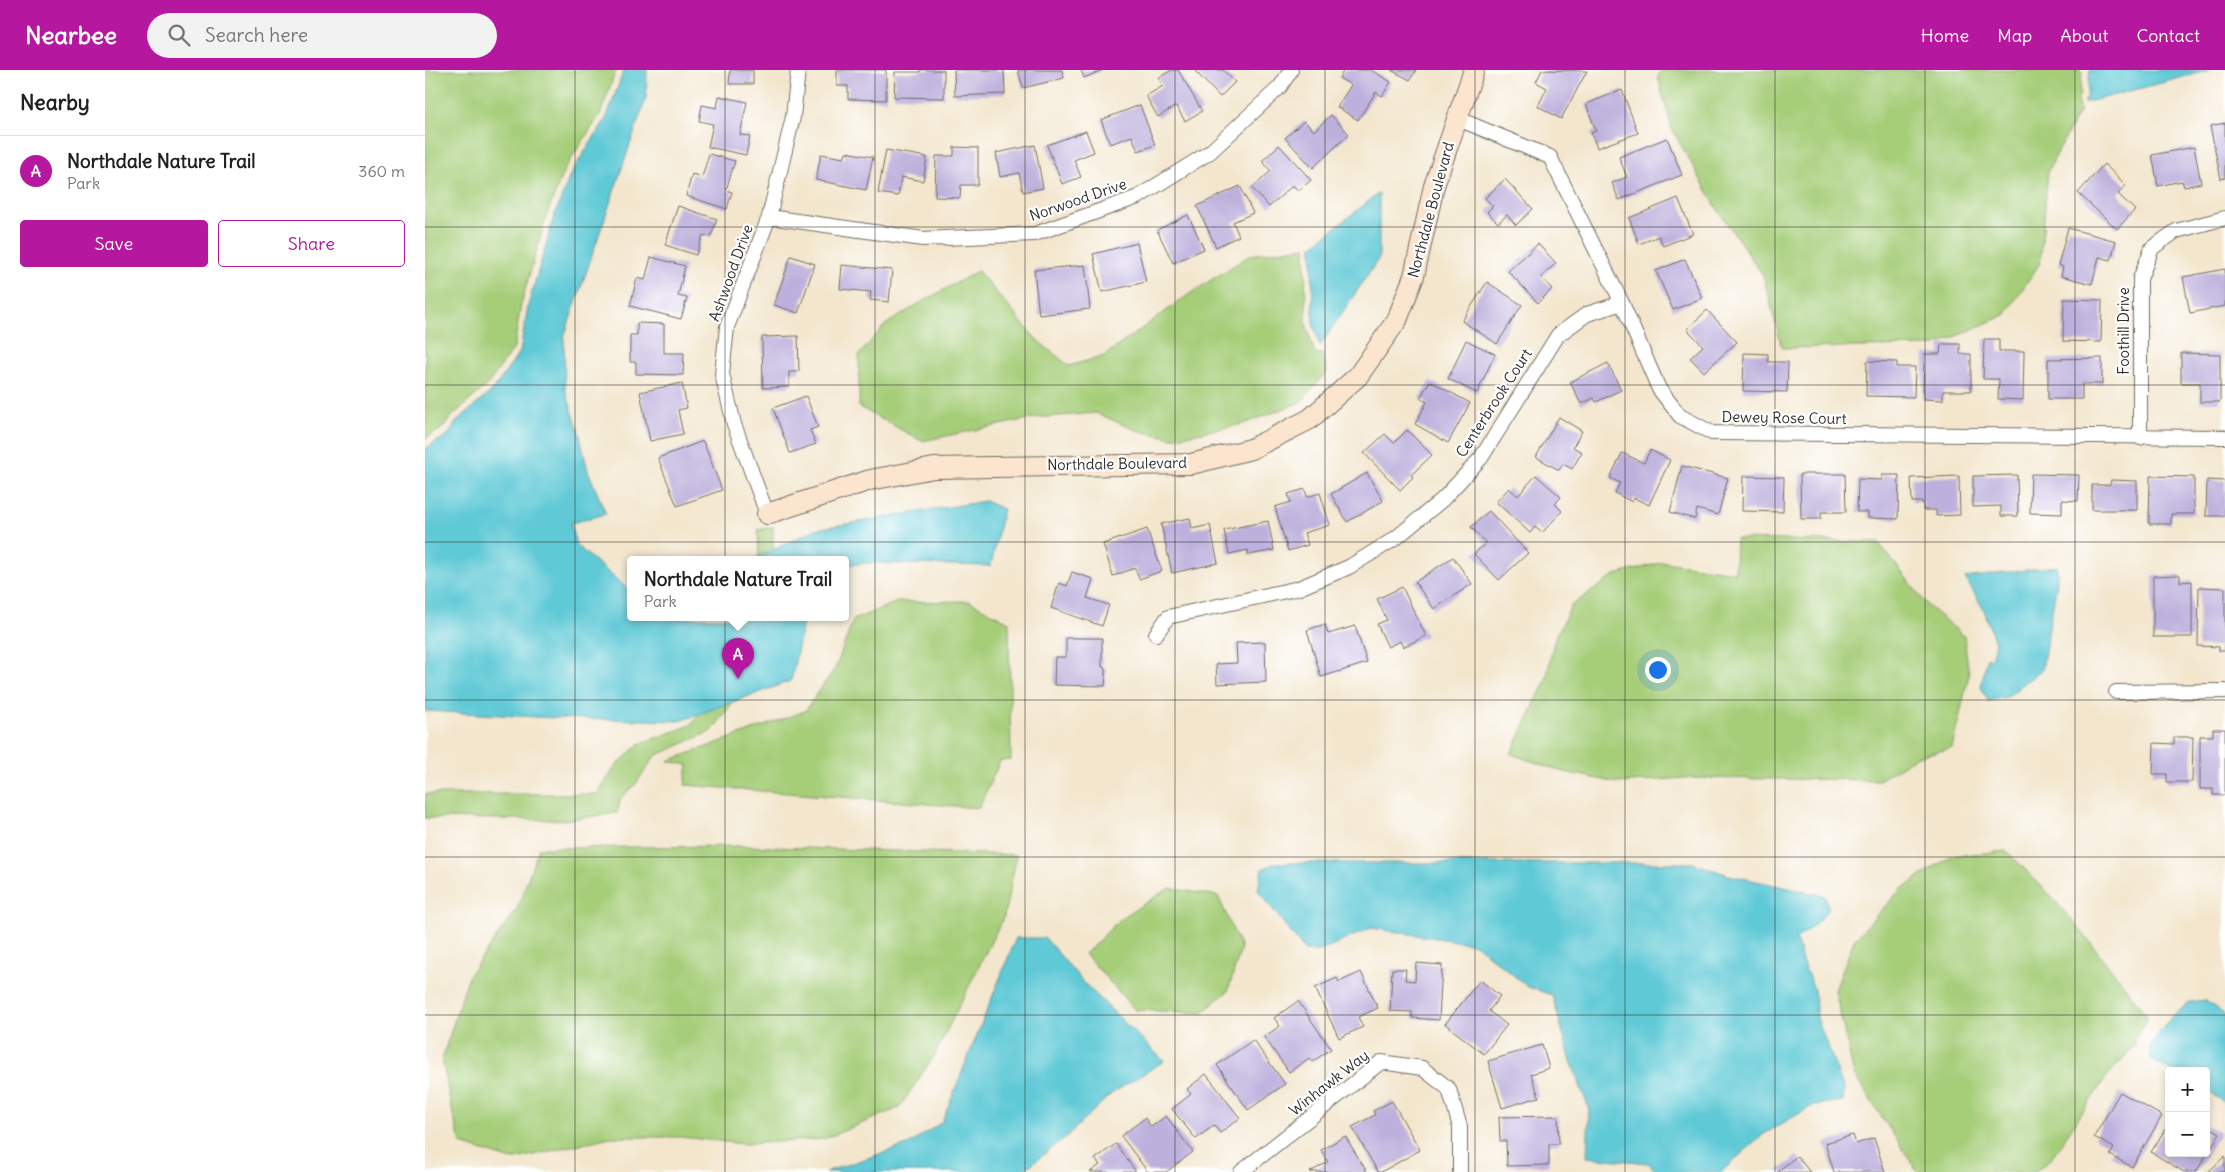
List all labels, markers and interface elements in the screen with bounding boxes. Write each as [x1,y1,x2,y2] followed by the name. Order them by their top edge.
[147,13,497,58] search box
[25,20,117,50] text: Nearbee
[165,21,193,49] icon: search
[205,23,308,47] text: Search here
[1921,24,1969,47] text: Home
[1997,24,2032,47] text: Map
[2060,24,2108,47] text: About
[2136,24,2200,47] text: Contact
[20,89,90,116] text: Nearby
[1403,140,1458,280] street label: Northdale Boulevard
[67,149,256,173] text: Northdale Nature Trail
[31,161,41,181] text: A
[358,161,405,181] text: 360 m
[67,173,100,193] text: Park
[1027,174,1129,225] street label: Norwood Drive
[20,220,208,267] button: Save
[218,220,405,267] button: Share
[704,222,757,324] street label: Ashwood Drive
[2114,287,2133,375] street label: Foothill Drive
[1451,345,1536,461] street label: Centerbrook Court
[1721,407,1847,428] street label: Dewey Rose Court
[1047,453,1187,474] street label: Northdale Boulevard
[627,556,849,621] popup
[644,567,832,591] text: Northdale Nature Trail
[644,591,677,611] text: Park
[722,638,754,679] pin: A
[1645,657,1671,683] your location
[1285,1046,1372,1120] street label: Winhawk Way
[2165,1067,2210,1157] map controls
[2165,1067,2210,1112] button: +
[2165,1112,2210,1157] button: −

